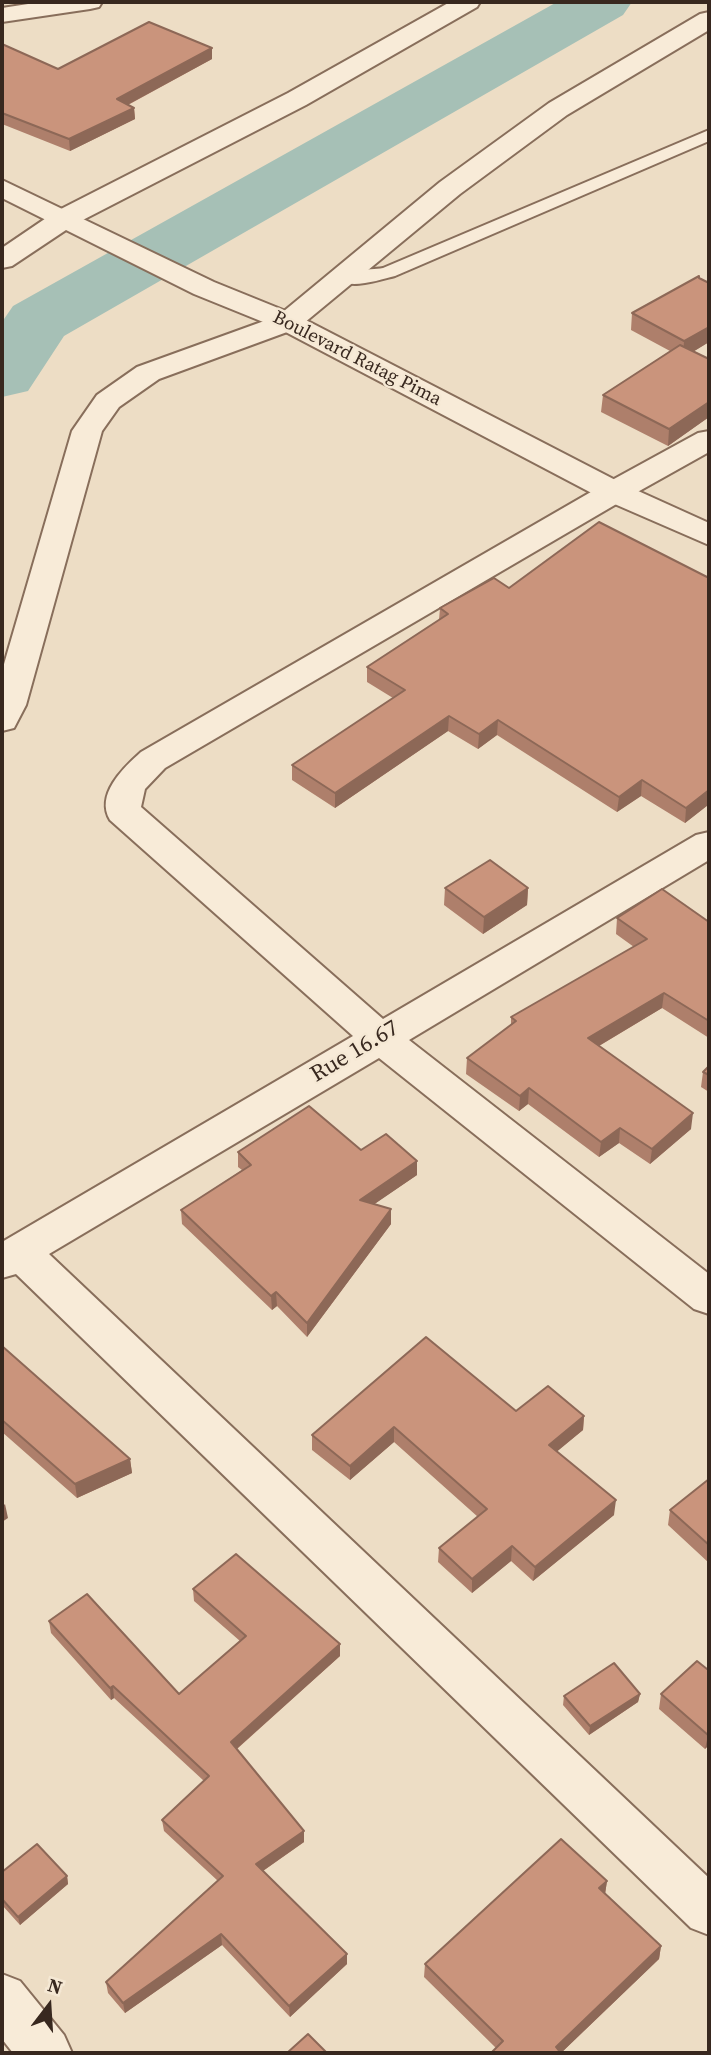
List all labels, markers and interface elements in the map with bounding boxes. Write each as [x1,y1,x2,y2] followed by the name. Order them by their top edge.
[269,307,445,411] street label: Boulevard Ratag Pima
[306,1015,404,1089] street label: Rue 16.67
[14,1971,84,2041] north arrow
[45,1971,66,2000] text: N

